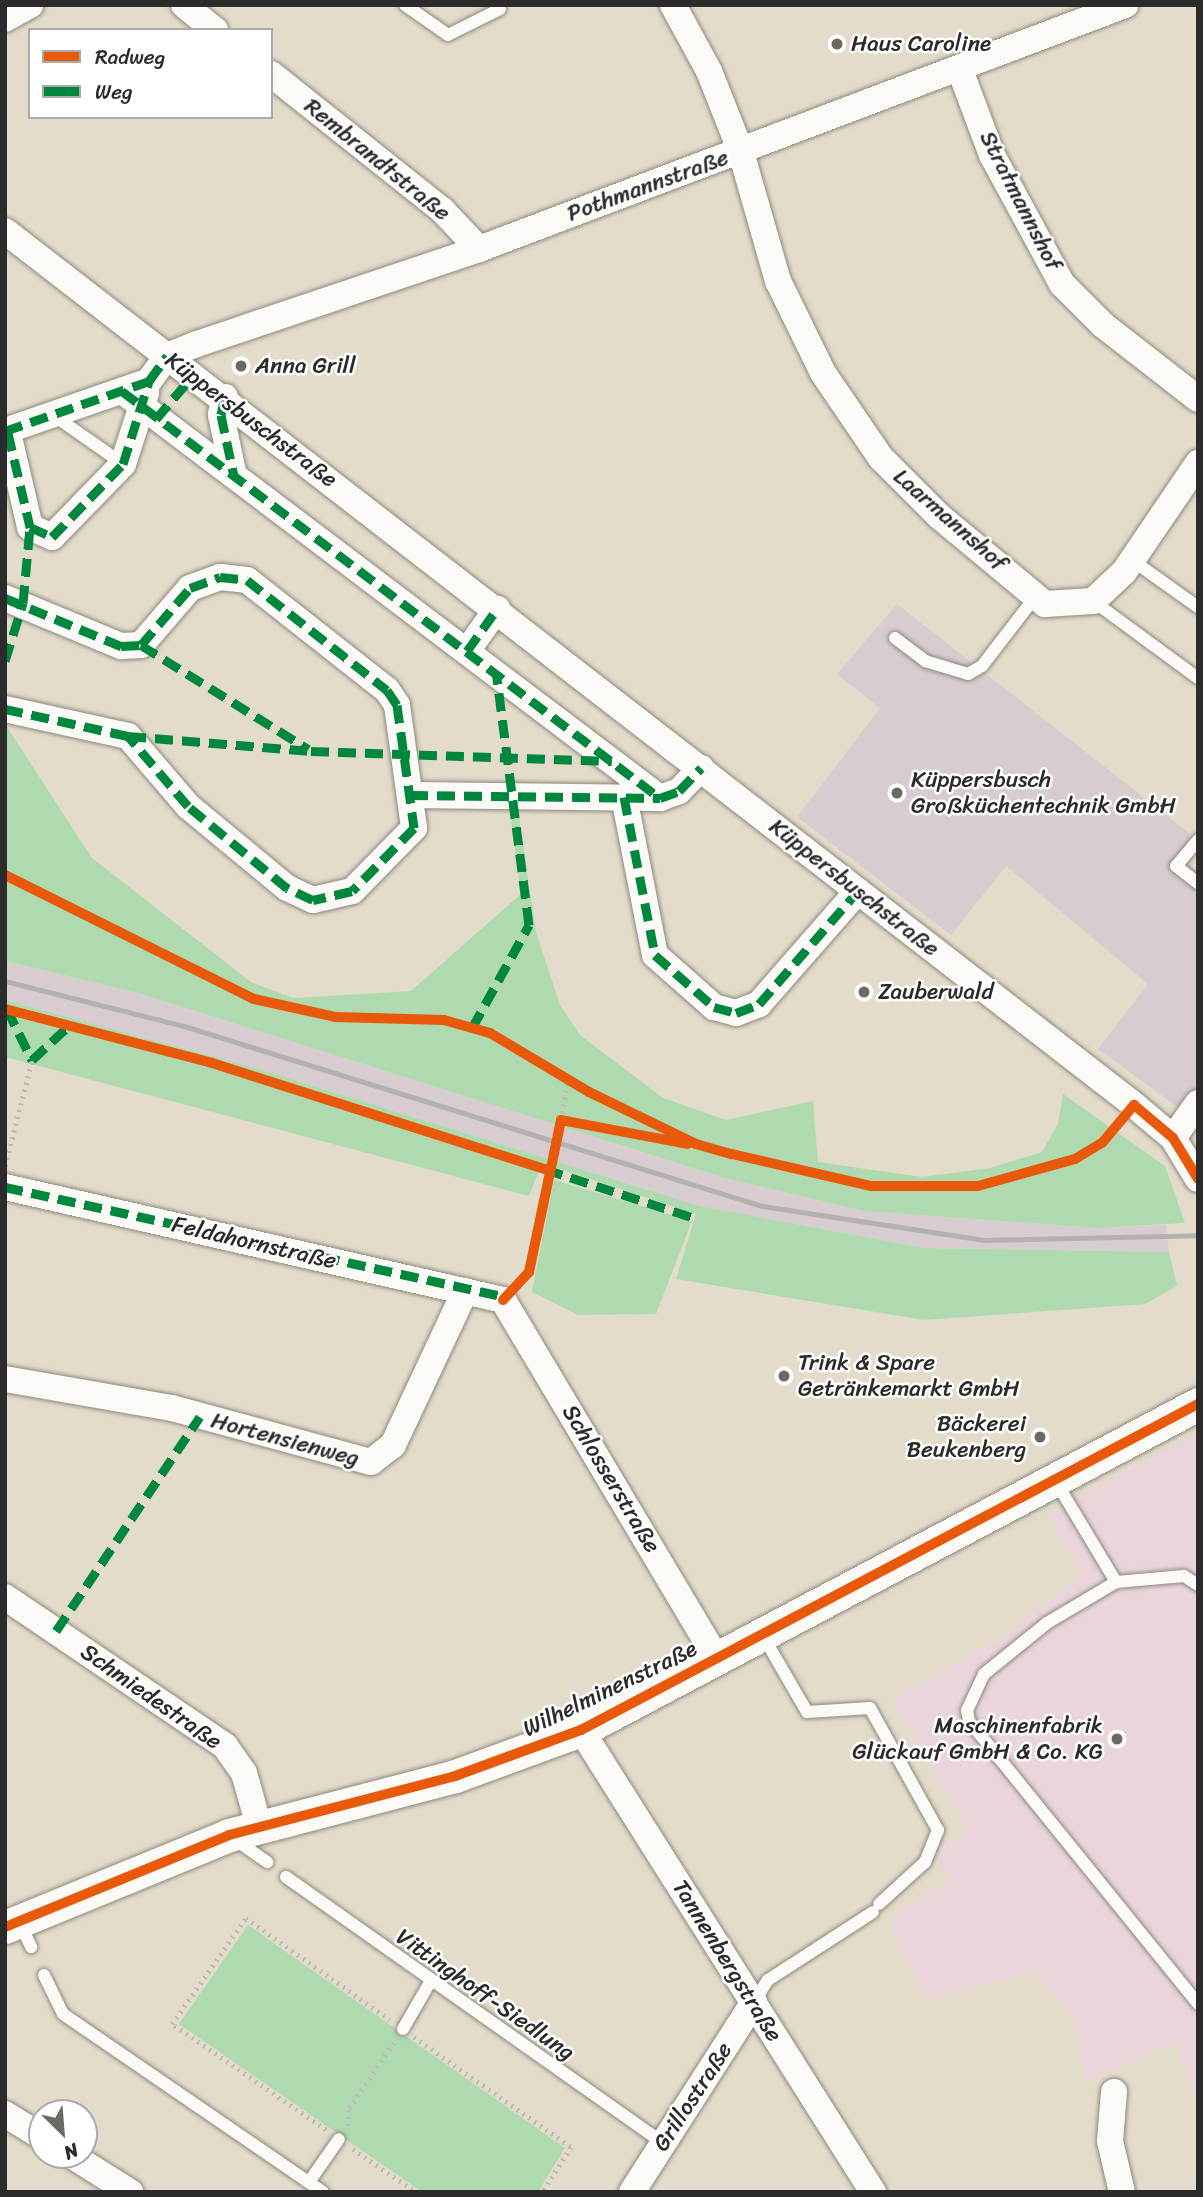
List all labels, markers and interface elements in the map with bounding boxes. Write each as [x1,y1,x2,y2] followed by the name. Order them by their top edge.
[28,28,273,119] legend
[851,30,992,58] place label: Haus Caroline
[829,36,845,52] marker: Haus Caroline
[95,38,165,76] text: Radweg
[95,73,133,111] text: Weg
[298,93,456,227] street label: Rembrandtstraße
[973,127,1067,275] street label: Stratmannshof
[563,144,733,228] street label: Pothmannstraße
[160,346,342,494] street label: Küppersbuschstraße
[255,352,356,380] place label: Anna Grill
[233,358,249,374] marker: Anna Grill
[887,463,1013,577] street label: Laarmannshof
[911,766,1176,820] place label: Küppersbusch Großküchentechnik GmbH
[889,785,905,801] marker: Küppersbusch Großküchentechnik GmbH
[763,813,945,963] street label: Küppersbuschstraße
[878,978,994,1006] place label: Zauberwald
[856,984,872,1000] marker: Zauberwald
[169,1211,339,1275] street label: Feldahornstraße
[798,1349,1019,1403] place label: Trink & Spare Getränkemarkt GmbH
[776,1368,792,1384] marker: Trink & Spare Getränkemarkt GmbH
[556,1400,666,1558] street label: Schlosserstraße
[208,1407,362,1473] street label: Hortensienweg
[906,1410,1026,1464] place label: Bäckerei Beukenberg
[1032,1429,1048,1445] marker: Bäckerei Beukenberg
[518,1635,702,1743] street label: Wilhelminenstraße
[75,1638,227,1756] street label: Schmiedestraße
[852,1712,1103,1766] place label: Maschinenfabrik Glückauf GmbH & Co. KG
[1109,1731,1125,1747] marker: Maschinenfabrik Glückauf GmbH & Co. KG
[666,1875,788,2047] street label: Tannenbergstraße
[390,1923,580,2067] street label: Vittinghoff-Siedlung
[648,2037,738,2157] street label: Grillostraße
[28,2099,98,2169] north arrow
[58,2134,84,2169] text: N

